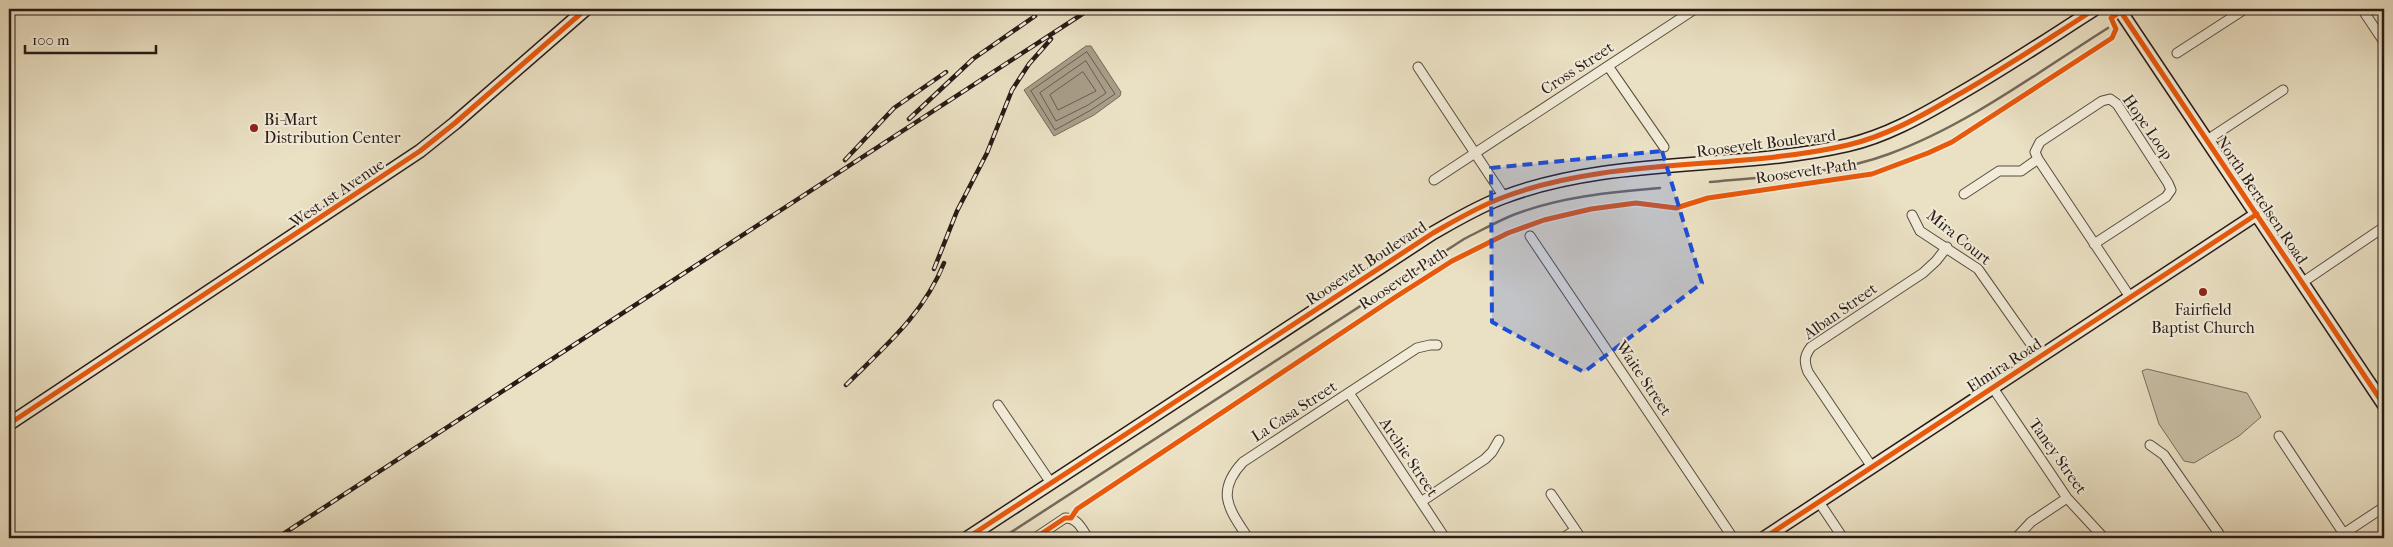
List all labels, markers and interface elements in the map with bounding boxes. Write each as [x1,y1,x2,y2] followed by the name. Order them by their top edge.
[25,22,156,54] scale bar
[32,31,70,49] text: 100 m
[1537,37,1617,99] street label: Cross Street
[2119,91,2178,164] street label: Hope Loop
[264,110,401,147] place label: Bi-Mart Distribution Center
[248,122,260,134] marker: Bi-Mart Distribution Center
[1695,125,1837,161] street label: Roosevelt Boulevard
[2212,132,2312,268] street label: North Bertelsen Road
[285,154,388,232] street label: West 1st Avenue
[1754,155,1858,187] street label: Roosevelt Path
[1923,205,1995,269] street label: Mira Court
[1302,217,1430,309] street label: Roosevelt Boulevard
[1355,242,1451,314] street label: Roosevelt Path
[1799,279,1881,344] street label: Alban Street
[2197,286,2209,298] marker: Fairfield Baptist Church
[2151,300,2255,337] place label: Fairfield Baptist Church
[1963,334,2045,396] street label: Elmira Road
[1612,336,1676,419] street label: Waite Street
[1248,376,1340,446] street label: La Casa Street
[1375,413,1443,500] street label: Archie Street
[2025,415,2091,498] street label: Taney Street

